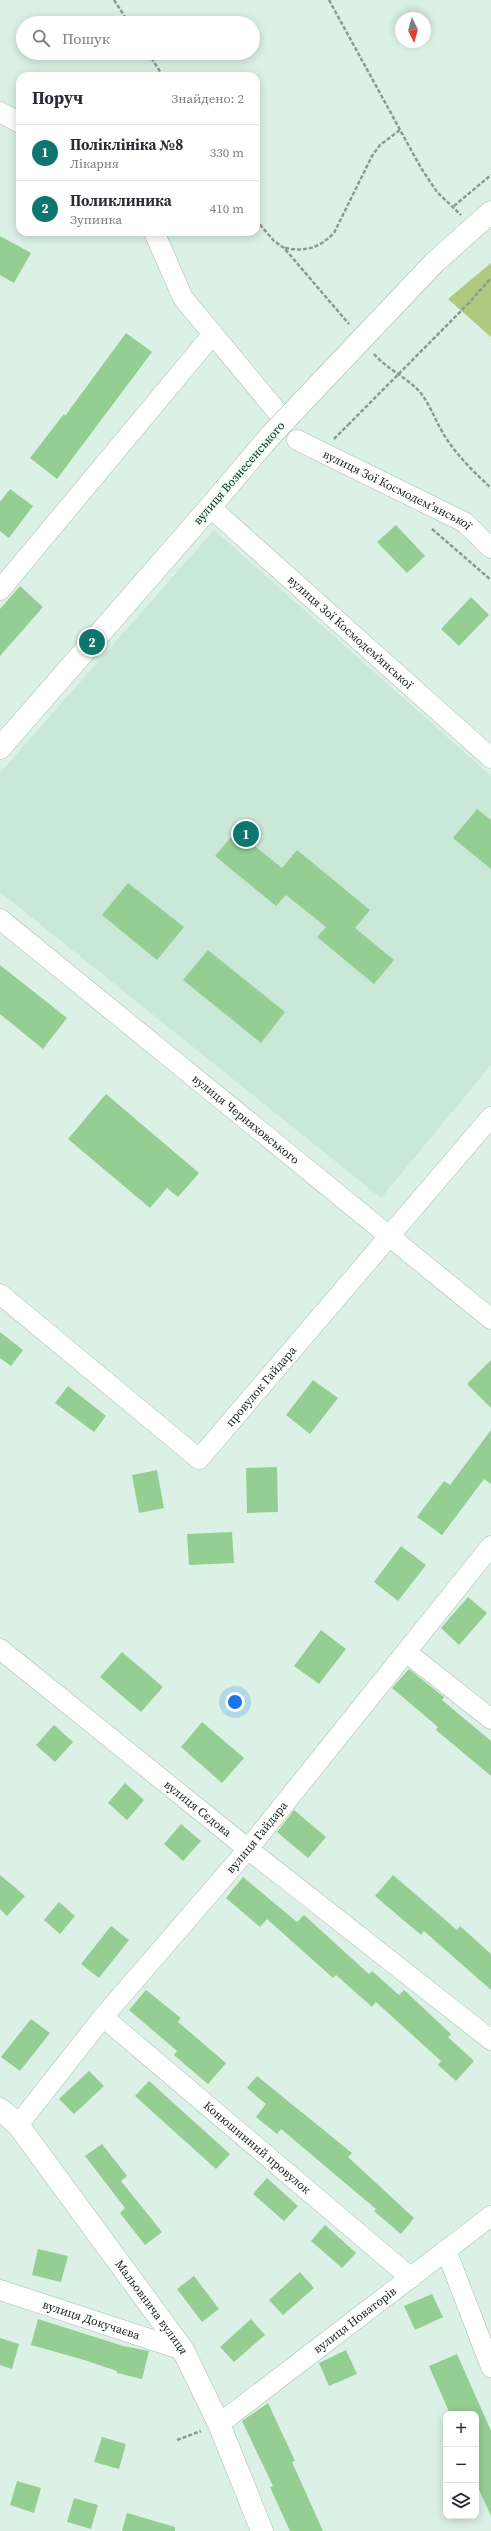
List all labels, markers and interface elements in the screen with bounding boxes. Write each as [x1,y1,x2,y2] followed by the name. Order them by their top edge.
[395,12,431,48] north arrow
[16,16,260,60] search box
[30,27,52,49] icon: search
[62,28,110,49] text: Пошук
[32,86,83,110] text: Поруч
[171,90,244,107] text: Знайдено: 2
[70,134,183,155] text: Поліклініка №8
[41,144,49,161] text: 1
[210,144,244,161] text: 330 m
[70,155,119,172] text: Лікарня
[70,190,172,211] text: Поликлиника
[41,200,49,217] text: 2
[210,200,244,217] text: 410 m
[70,211,122,228] text: Зупинка
[190,418,289,528] street label: вулиця Вознесенського
[320,446,476,534] street label: вулиця Зої Космодем’янської
[284,572,417,693] street label: вулиця Зої Космодем'янської
[79,627,105,657] pin: 2
[233,819,259,849] pin: 1
[189,1071,303,1168] street label: вулиця Черняховського
[222,1342,301,1430] street label: провулок Гайдара
[225,1692,245,1712] your location
[161,1776,235,1841] street label: вулиця Сєдова
[222,1797,292,1877] street label: вулиця Гайдара
[200,2098,314,2198] street label: Конюшинний провулок
[112,2257,192,2357] street label: Мальовнича вулиця
[310,2283,400,2357] street label: вулиця Новаторів
[40,2296,143,2344] street label: вулиця Докучаєва
[443,2411,479,2519] map controls
[443,2411,479,2447] button: +
[443,2447,479,2483] button: −
[443,2483,479,2519] button: layers

